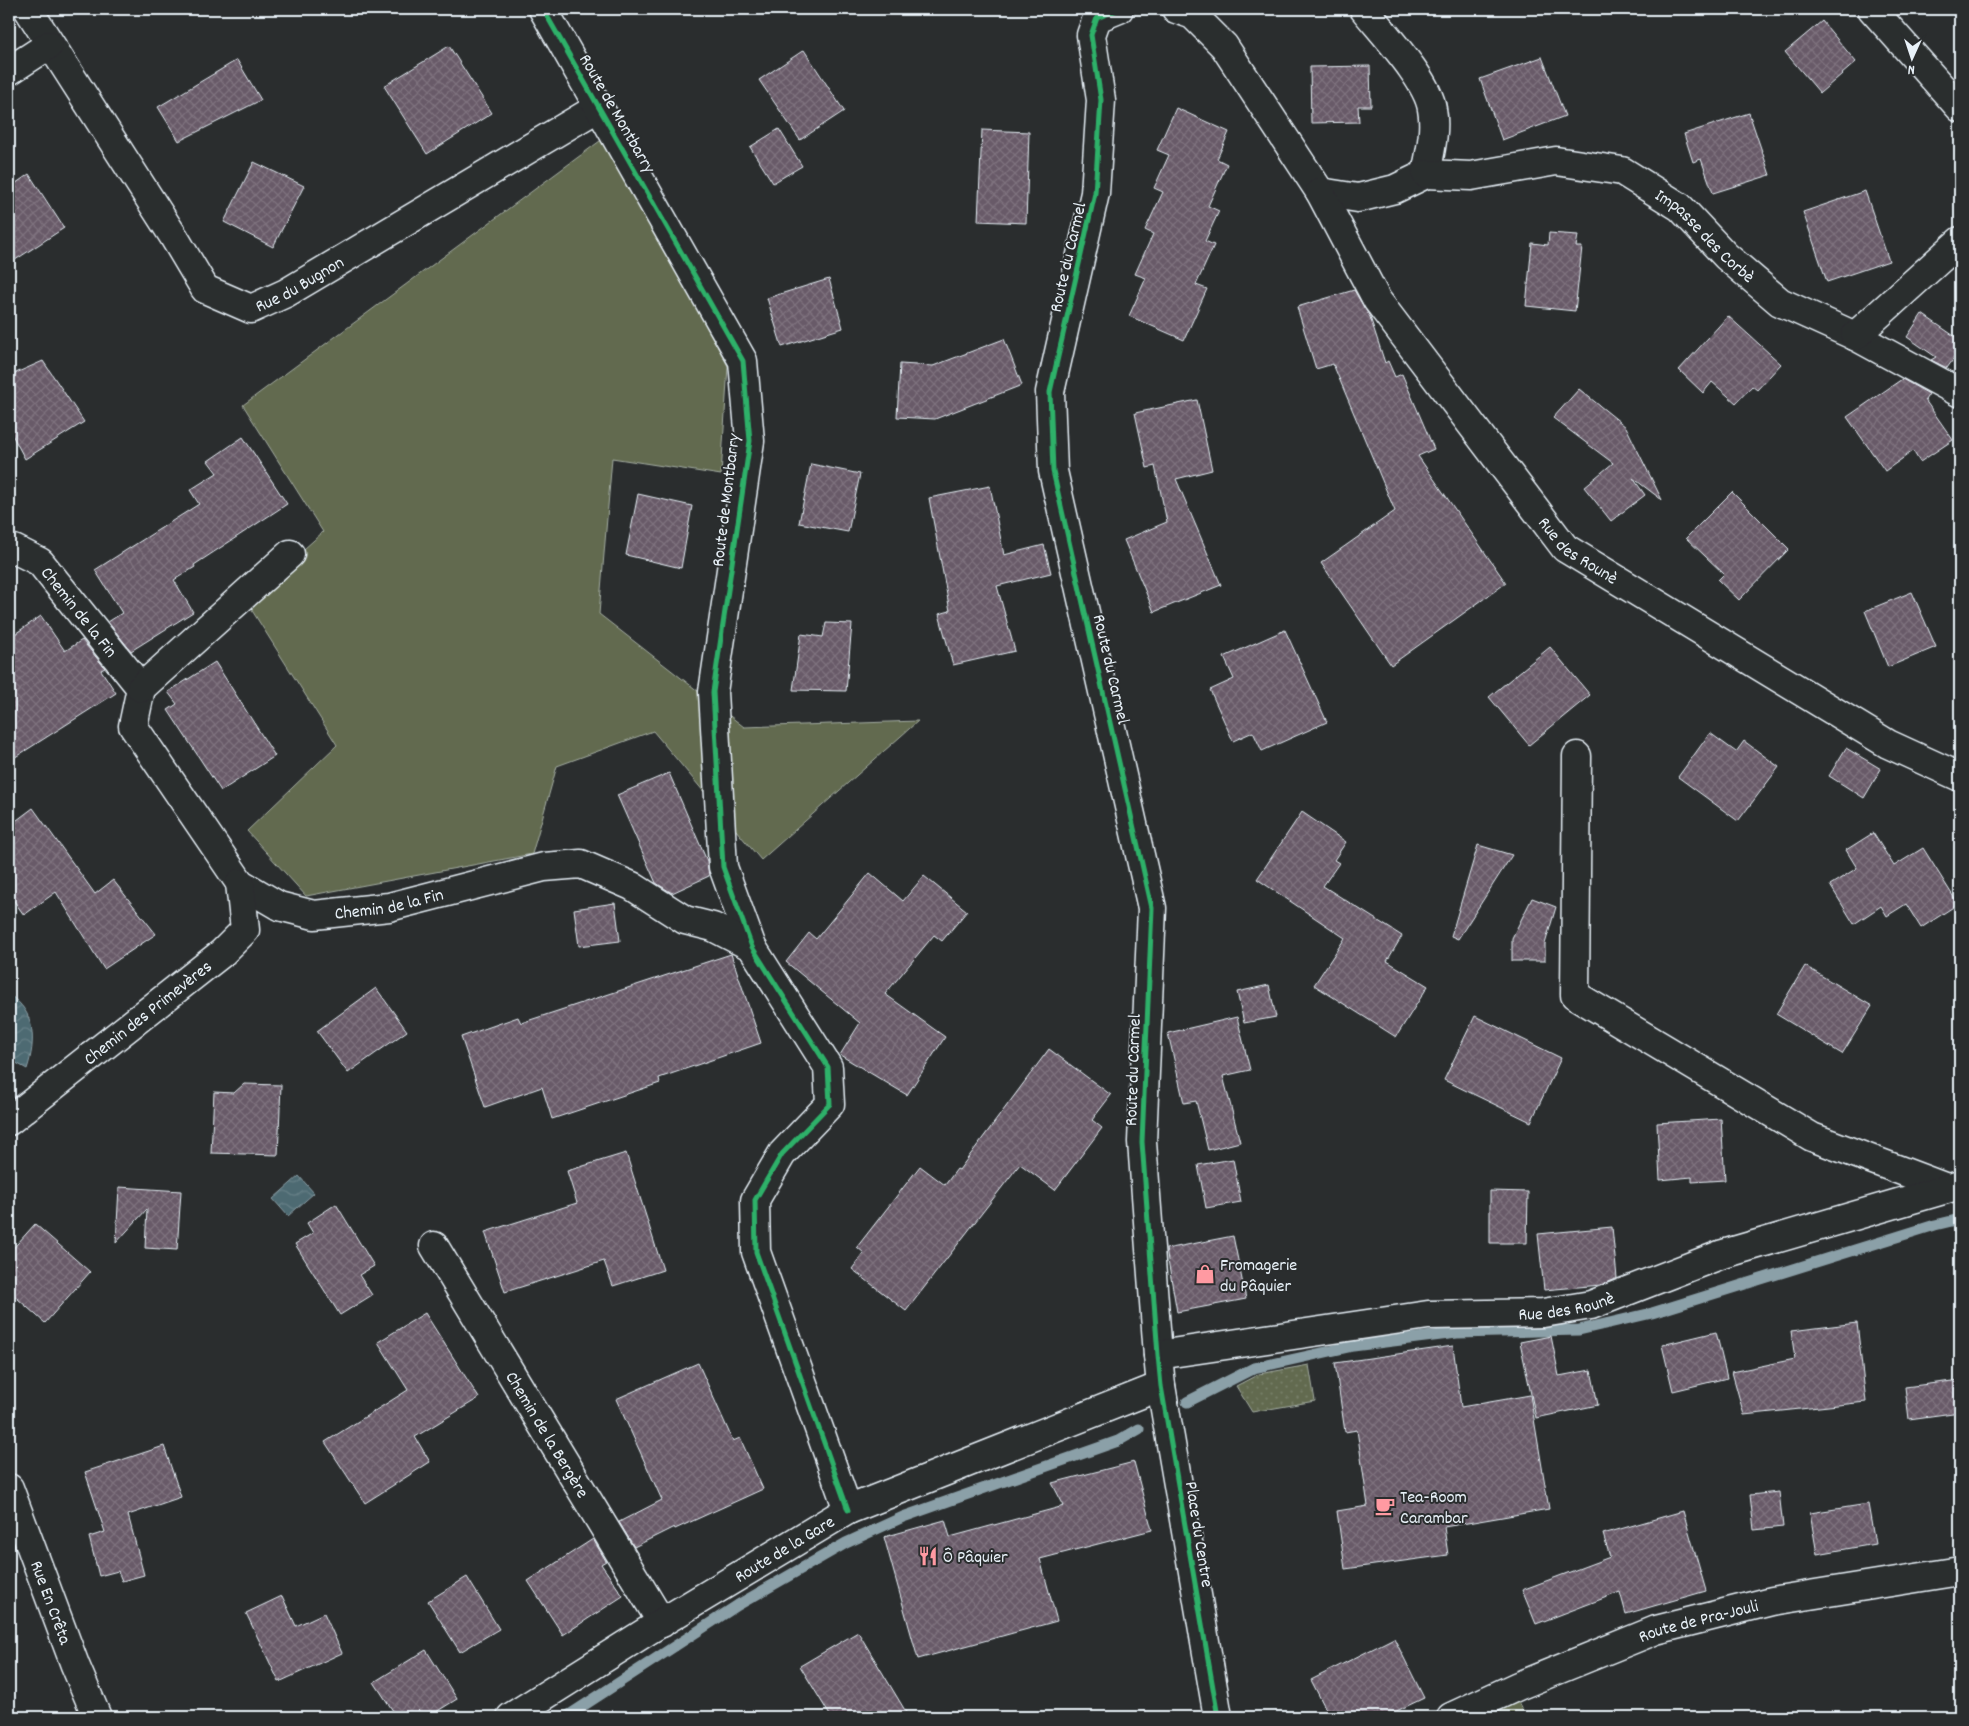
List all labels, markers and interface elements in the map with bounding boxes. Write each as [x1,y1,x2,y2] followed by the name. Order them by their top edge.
[1886,32,1936,82] north arrow
[571,50,661,179] street label: Route de Montbarry
[1907,59,1915,79] text: N
[1649,184,1759,290] street label: Impasse des Corbè
[1045,199,1094,315] street label: Route du Carmel
[252,251,350,320] street label: Rue du Bugnon
[707,432,748,568] street label: Route de Montbarry
[1531,512,1622,592] street label: Rue des Rounè
[34,562,122,664] street label: Chemin de la Fin
[1085,612,1135,728] street label: Route du Carmel
[334,883,446,928] street label: Chemin de la Fin
[79,955,218,1072] street label: Chemin des Primevères
[1120,1013,1149,1127] street label: Route du Carmel
[1220,1254,1297,1300] place label: Fromagerie du Pâquier
[1194,1263,1216,1285] shop icon: Fromagerie du Pâquier
[1518,1287,1619,1328] street label: Rue des Rounè
[498,1367,594,1504] street label: Chemin de la Bergère
[1177,1480,1218,1589] street label: Place du Centre
[1400,1486,1468,1532] place label: Tea-Room Carambar
[1374,1495,1396,1517] cafe icon: Tea-Room Carambar
[731,1511,840,1590] street label: Route de la Gare
[917,1545,939,1567] restaurant icon: Ô Pâquier
[943,1546,1008,1571] place label: Ô Pâquier
[22,1558,77,1649] street label: Rue En Crêta
[1635,1595,1761,1651] street label: Route de Pra-Jouli

